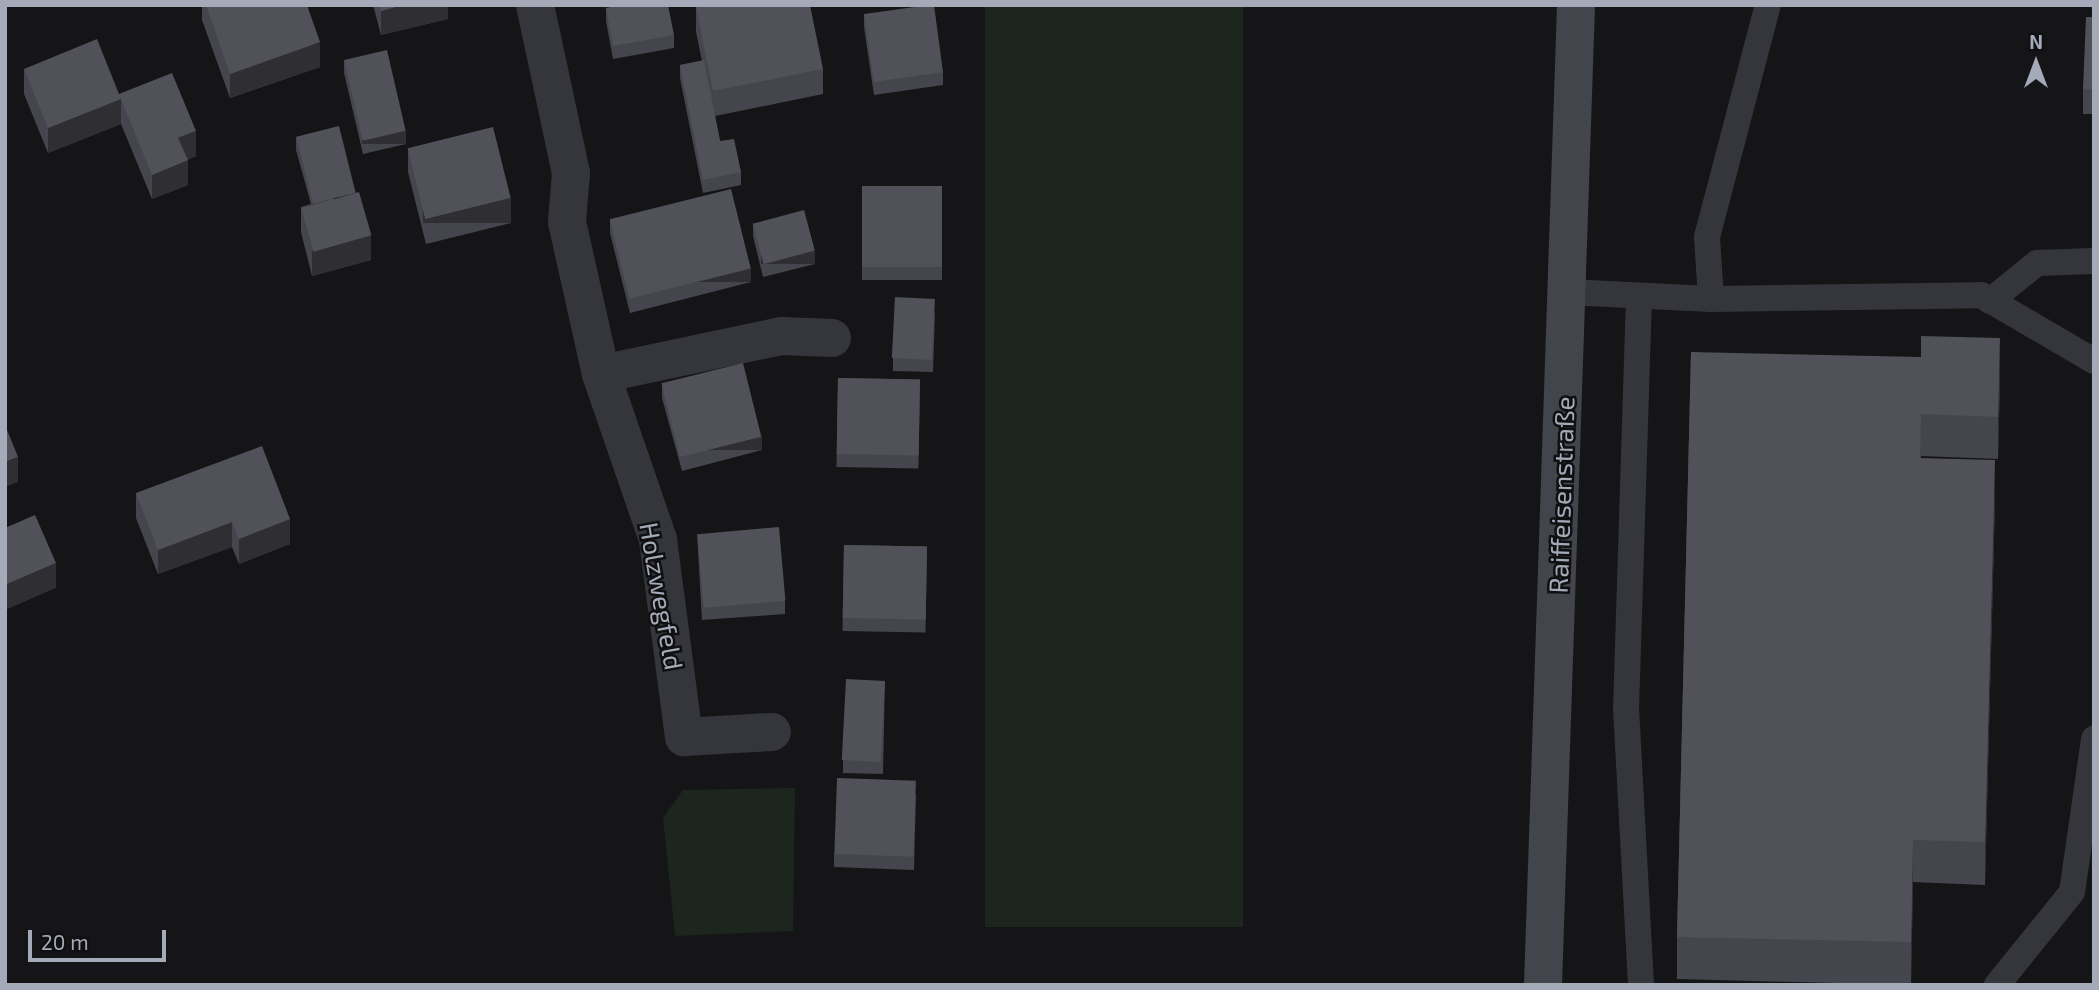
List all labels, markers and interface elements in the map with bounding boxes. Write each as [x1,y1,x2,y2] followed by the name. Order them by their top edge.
[2001,28,2071,98] north arrow
[2029,30,2043,53] text: N
[1542,396,1580,594] street label: Raiffeisenstraße
[634,520,690,672] street label: Holzwegfeld
[32,916,170,960] scale bar
[41,929,89,954] text: 20 m

